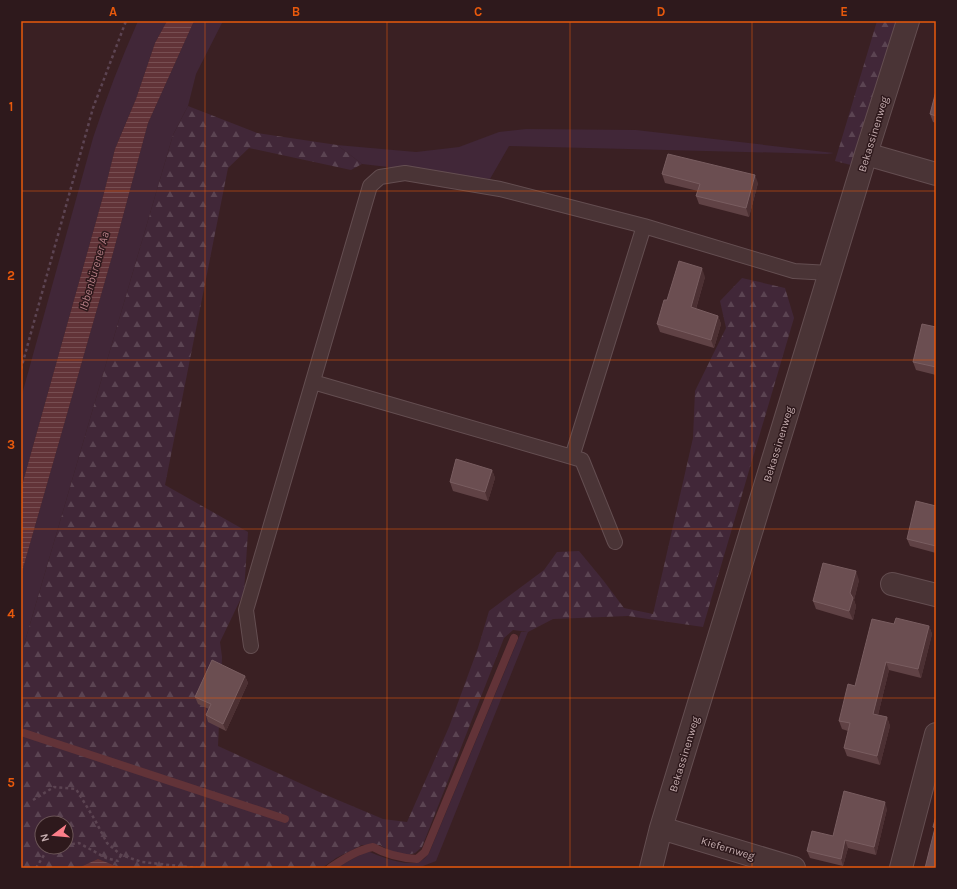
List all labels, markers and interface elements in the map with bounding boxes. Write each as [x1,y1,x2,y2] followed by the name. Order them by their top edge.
[109,4,117,19] text: A
[292,4,300,19] text: B
[474,4,482,19] text: C
[657,4,666,19] text: D
[840,4,848,19] text: E
[856,94,891,174] street label: Bekassinenweg
[9,99,13,114] text: 1
[76,230,112,312] water label: Ibbenbürener Aa
[7,268,15,283] text: 2
[761,404,796,484] street label: Bekassinenweg
[7,437,15,452] text: 3
[7,606,15,621] text: 4
[667,714,702,794] street label: Bekassinenweg
[7,775,15,790] text: 5
[34,815,74,855] north arrow
[38,832,52,843] text: N
[699,834,757,863] street label: Kiefernweg

